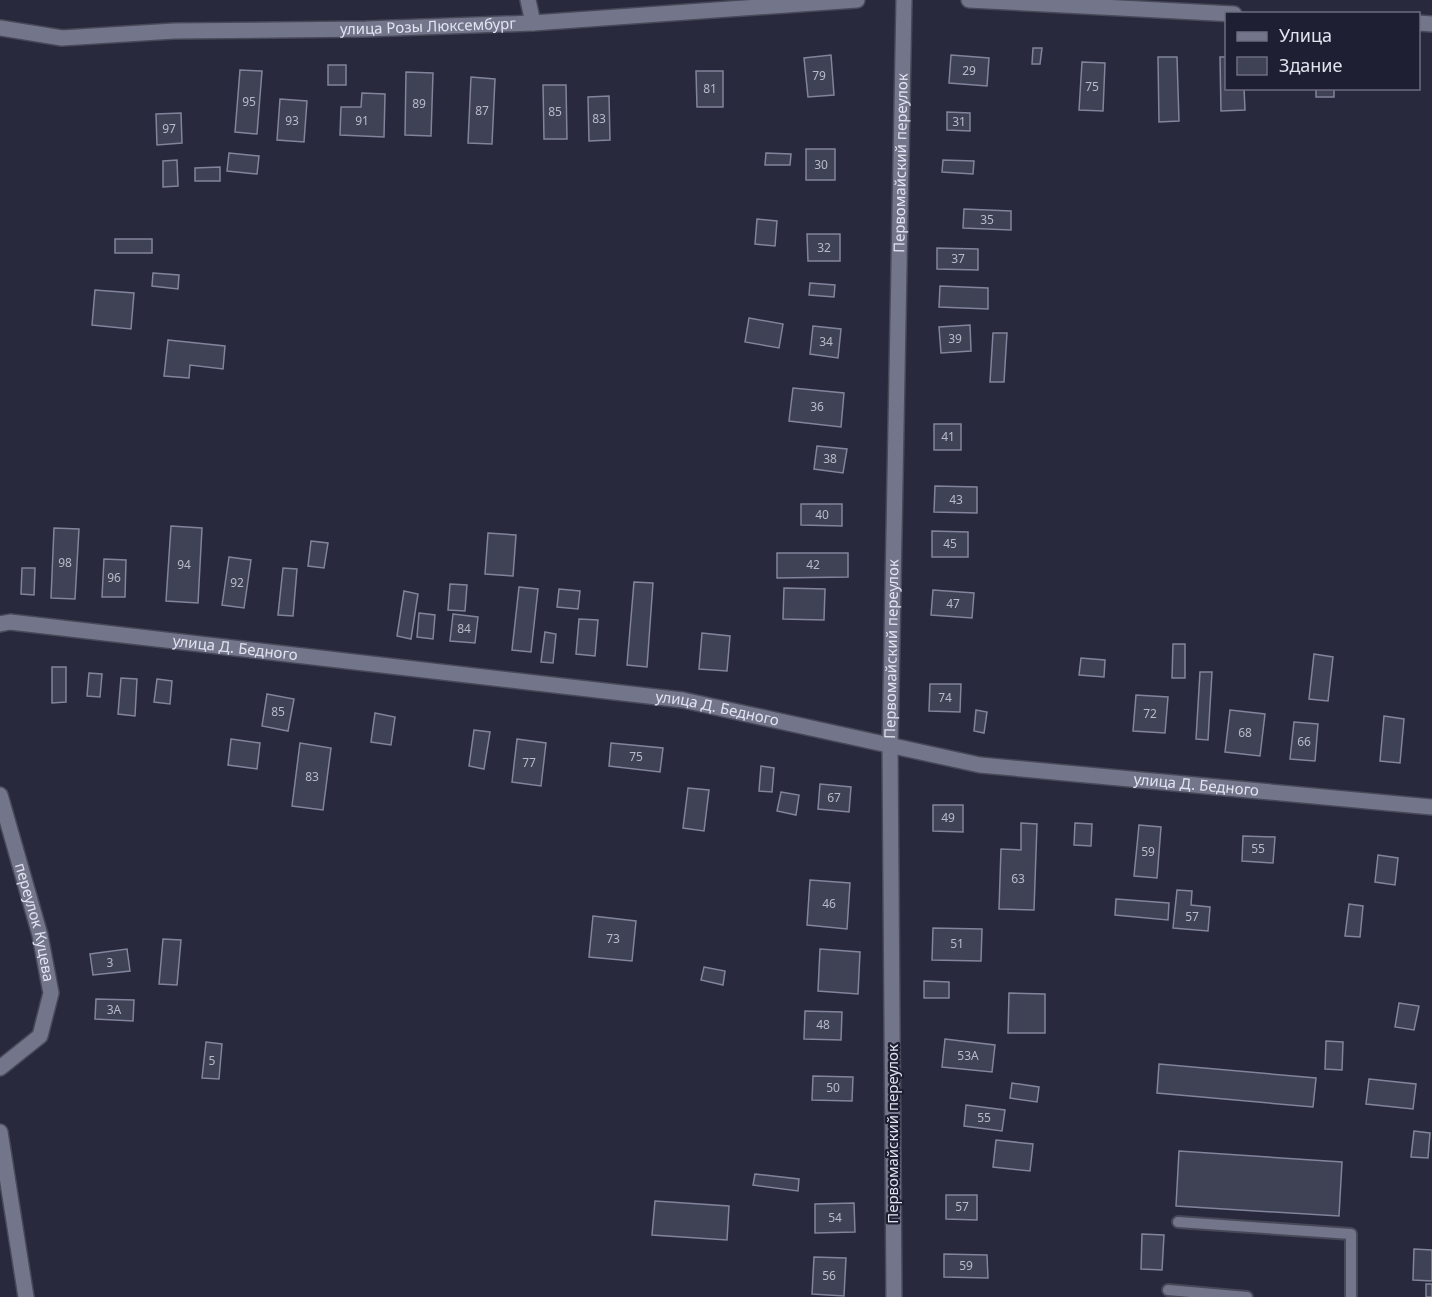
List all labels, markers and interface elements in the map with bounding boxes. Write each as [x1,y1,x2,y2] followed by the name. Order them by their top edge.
[1225,12,1420,90] legend
[340,13,517,38] street label: улица Розы Люксембург
[1279,23,1332,47] text: Улица
[1279,53,1343,77] text: Здание
[962,62,976,79] house number: 29
[812,67,826,84] house number: 79
[888,73,912,253] street label: Первомайский переулок
[1085,78,1099,95] house number: 75
[703,80,717,97] house number: 81
[242,93,256,110] house number: 95
[412,95,426,112] house number: 89
[475,102,489,119] house number: 87
[548,103,562,120] house number: 85
[592,110,606,127] house number: 83
[285,112,299,129] house number: 93
[355,112,369,129] house number: 91
[952,113,966,130] house number: 31
[162,120,176,137] house number: 97
[814,156,828,173] house number: 30
[980,211,994,228] house number: 35
[817,239,831,256] house number: 32
[951,250,965,267] house number: 37
[948,330,962,347] house number: 39
[819,333,833,350] house number: 34
[810,398,824,415] house number: 36
[941,428,955,445] house number: 41
[823,450,837,467] house number: 38
[949,491,963,508] house number: 43
[815,506,829,523] house number: 40
[943,535,957,552] house number: 45
[58,554,72,571] house number: 98
[177,556,191,573] house number: 94
[806,556,820,573] house number: 42
[879,559,903,739] street label: Первомайский переулок
[107,569,121,586] house number: 96
[230,574,244,591] house number: 92
[946,595,960,612] house number: 47
[457,620,471,637] house number: 84
[172,630,299,664] street label: улица Д. Бедного
[655,686,781,730] street label: улица Д. Бедного
[938,689,952,706] house number: 74
[271,703,285,720] house number: 85
[1143,705,1157,722] house number: 72
[1238,724,1252,741] house number: 68
[1297,733,1311,750] house number: 66
[629,748,643,765] house number: 75
[522,754,536,771] house number: 77
[305,768,319,785] house number: 83
[1133,768,1260,800] street label: улица Д. Бедного
[827,789,841,806] house number: 67
[941,809,955,826] house number: 49
[1251,840,1265,857] house number: 55
[1141,843,1155,860] house number: 59
[11,860,60,983] street label: переулок Куцева
[1011,870,1025,887] house number: 63
[822,895,836,912] house number: 46
[1185,908,1199,925] house number: 57
[606,930,620,947] house number: 73
[950,935,964,952] house number: 51
[107,954,114,971] house number: 3
[107,1001,122,1018] house number: 3А
[816,1016,830,1033] house number: 48
[882,1044,902,1224] street label: Первомайский переулок
[957,1047,979,1064] house number: 53А
[209,1052,216,1069] house number: 5
[826,1079,840,1096] house number: 50
[977,1109,991,1126] house number: 55
[955,1198,969,1215] house number: 57
[828,1209,842,1226] house number: 54
[959,1257,973,1274] house number: 59
[822,1267,836,1284] house number: 56

